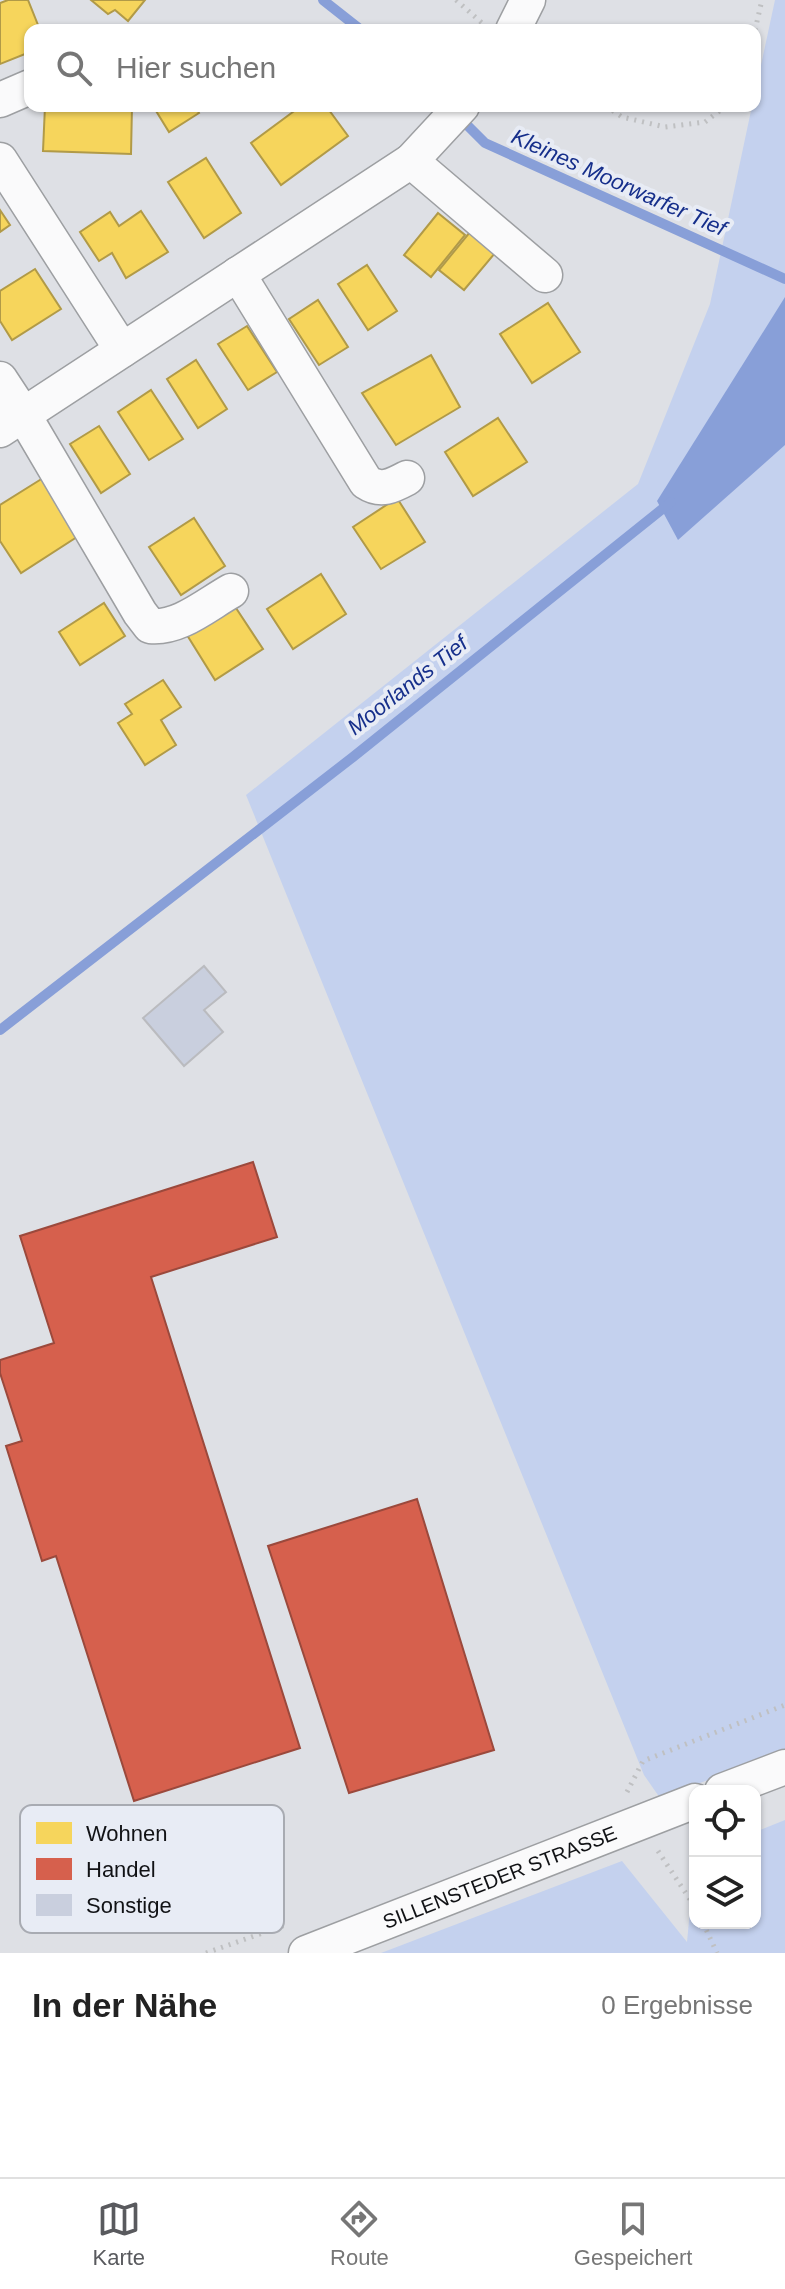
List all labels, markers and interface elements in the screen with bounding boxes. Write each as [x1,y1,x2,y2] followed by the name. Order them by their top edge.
[24,24,761,112] search box
[52,46,96,90] icon: search
[116,51,276,84] text: Hier suchen
[508,124,733,242] water label: Kleines Moorwarfer Tief
[342,629,475,740] water label: Moorlands Tief
[689,1785,761,1929] map controls
[689,1785,761,1857] button: locate
[20,1805,284,1933] legend
[86,1821,168,1846] text: Wohnen
[380,1822,620,1933] street label: SILLENSTEDER STRASSE
[86,1857,156,1882] text: Handel
[689,1857,761,1929] button: layers
[86,1893,172,1918] text: Sonstige
[32,1986,217,2024] text: In der Nähe
[601,1990,753,2020] text: 0 Ergebnisse
[93,2197,145,2271] tab: Karte
[330,2197,389,2271] tab: Route
[574,2197,692,2271] tab: Gespeichert

